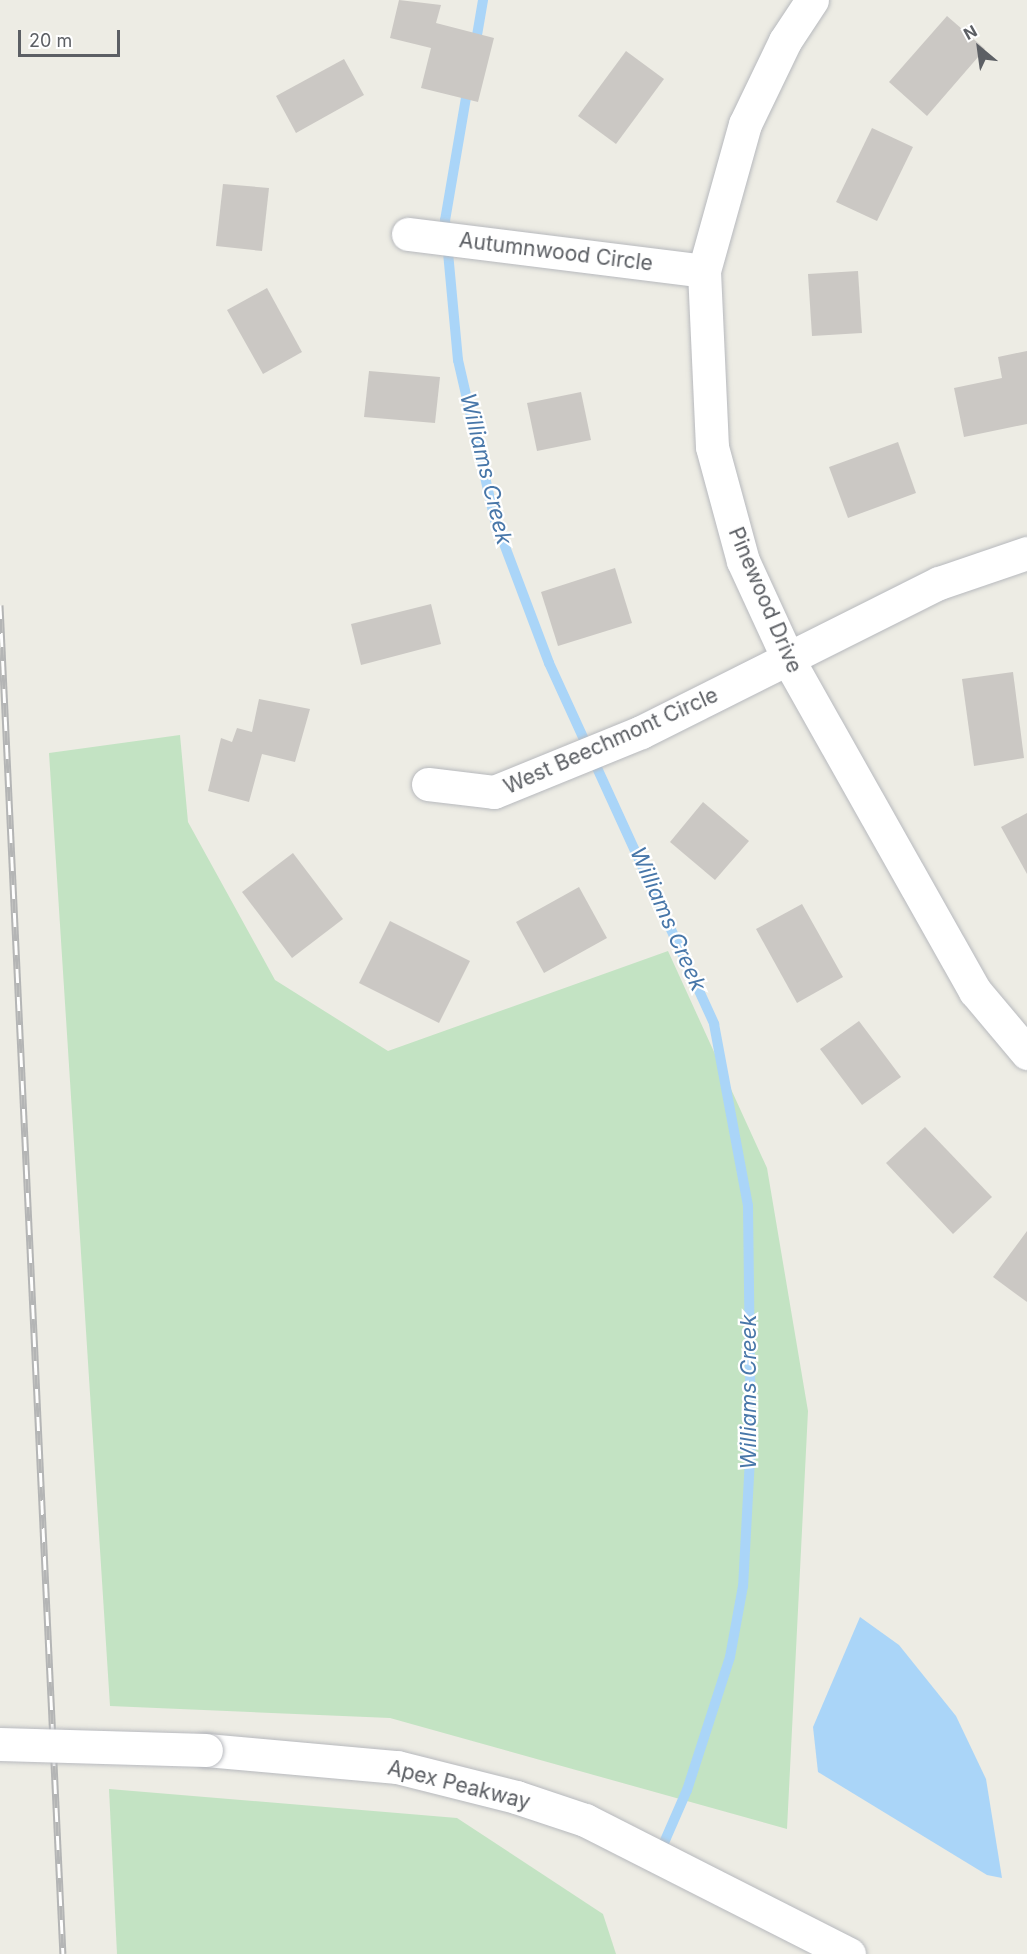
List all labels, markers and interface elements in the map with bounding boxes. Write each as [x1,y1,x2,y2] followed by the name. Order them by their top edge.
[21,18,123,56] scale bar
[949,18,1009,78] north arrow
[960,21,980,44] text: N
[29,30,72,51] text: 20 m
[458,228,654,276] street label: Autumnwood Circle
[454,391,518,547] water label: Williams Creek
[723,523,807,677] street label: Pinewood Drive
[500,682,722,800] street label: West Beechmont Circle
[624,843,712,995] water label: Williams Creek
[736,1315,762,1469] water label: Williams Creek
[385,1755,533,1815] street label: Apex Peakway

